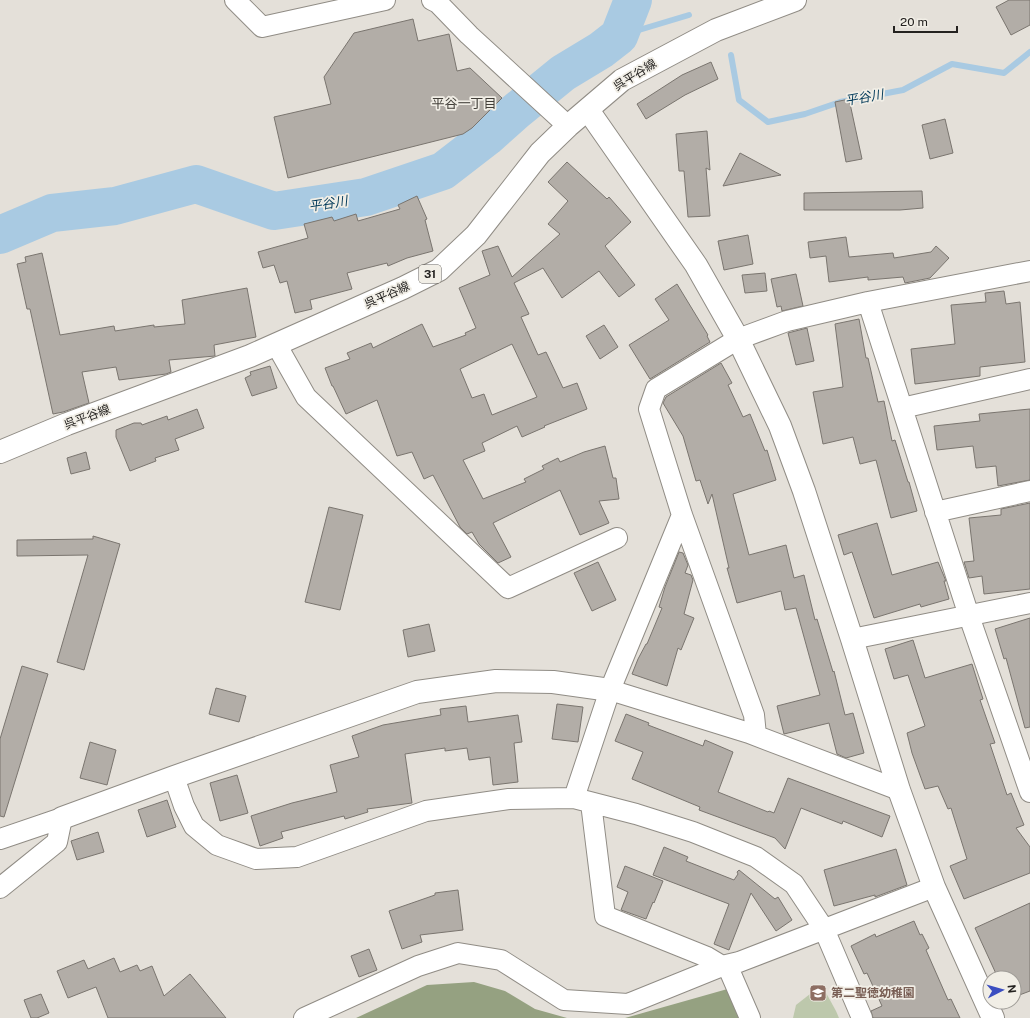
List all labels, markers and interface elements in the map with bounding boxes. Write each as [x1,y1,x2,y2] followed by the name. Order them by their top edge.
[894,8,957,34] scale bar
[900,15,928,29] text: 20 m
[611,56,659,94] street label: 呉平谷線
[844,86,887,108] water label: 平谷川
[431,96,497,111] district label: 平谷一丁目
[308,193,350,214] water label: 平谷川
[419,265,441,283] road number: 31
[362,279,412,311] street label: 呉平谷線
[62,402,112,432] street label: 呉平谷線
[982,970,1022,1010] north arrow
[808,983,828,1003] school or university icon: 第二聖徳幼稚園
[1006,984,1018,994] text: N
[831,986,915,1000] place label: 第二聖徳幼稚園

